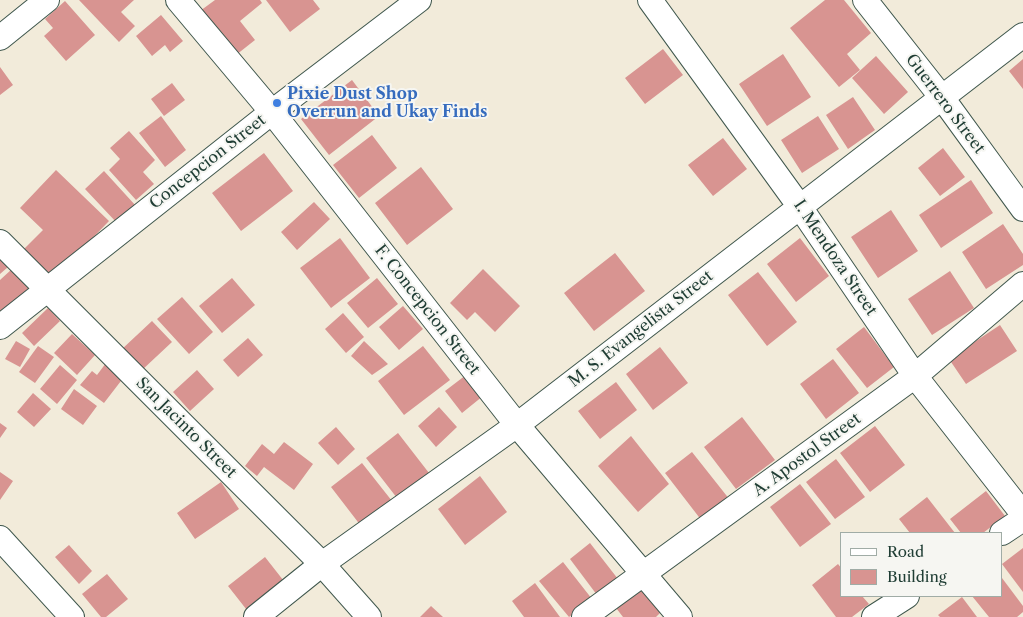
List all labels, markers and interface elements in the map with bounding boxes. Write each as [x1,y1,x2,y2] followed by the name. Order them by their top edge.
[901,50,989,158] street label: Guerrero Street
[287,84,488,122] place label: Pixie Dust Shop Overrun and Ukay Finds
[271,97,283,109] marker: Pixie Dust Shop Overrun and Ukay Finds
[146,111,270,213] street label: Concepcion Street
[789,197,881,319] street label: I. Mendoza Street
[370,241,484,379] street label: F. Concepcion Street
[565,267,717,391] street label: M. S. Evangelista Street
[132,374,240,482] street label: San Jacinto Street
[749,409,865,501] street label: A. Apostol Street
[840,532,1003,597] legend
[887,542,924,561] text: Road
[887,567,947,586] text: Building

